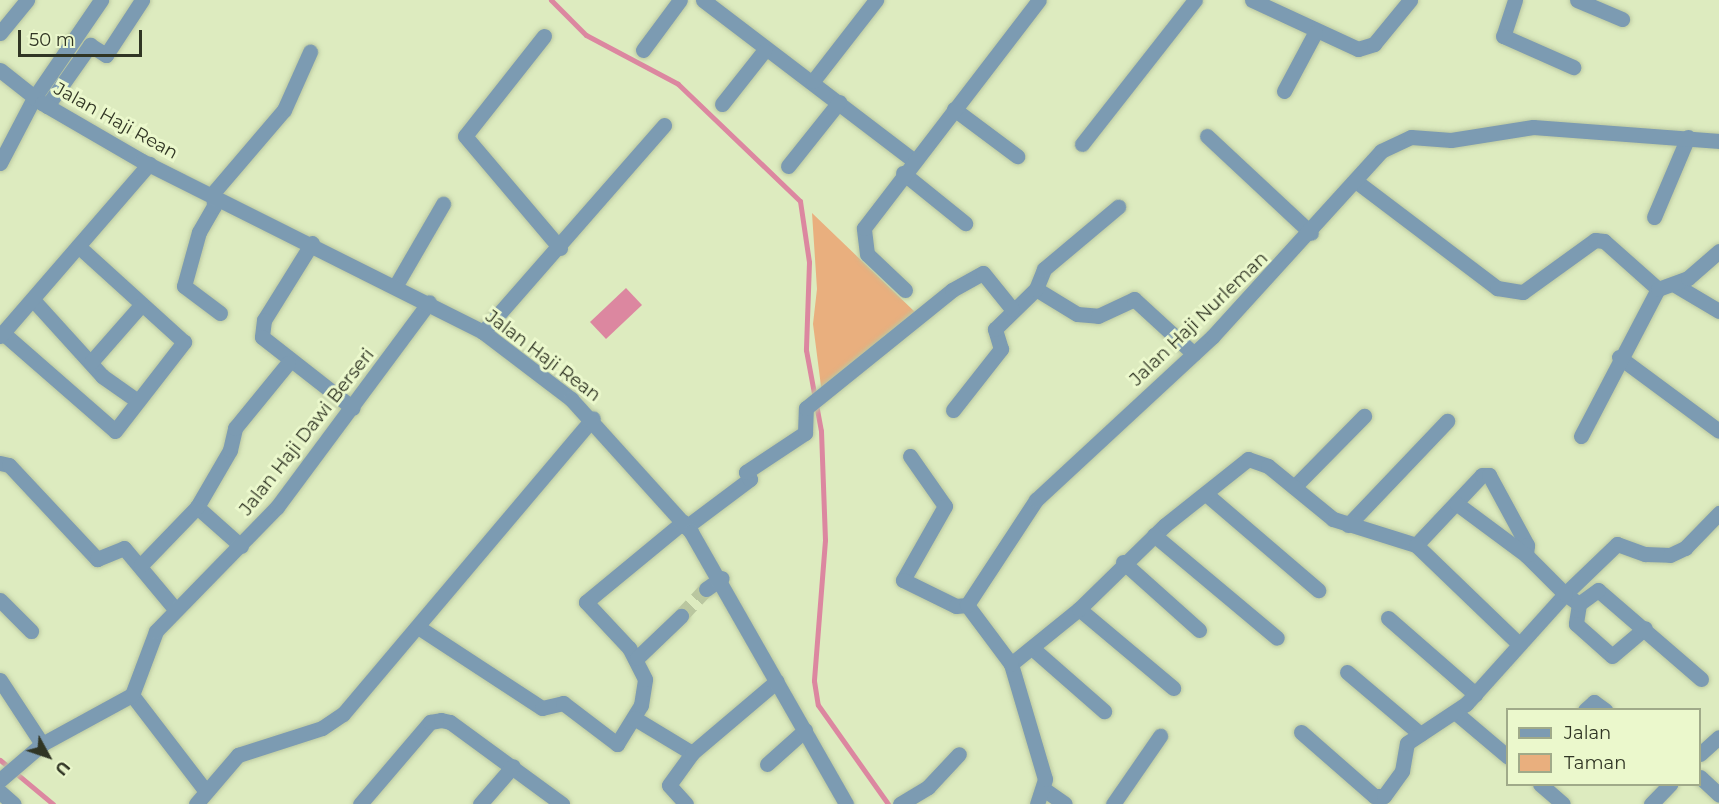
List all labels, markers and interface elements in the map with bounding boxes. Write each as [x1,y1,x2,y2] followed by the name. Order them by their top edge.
[21,18,146,56] scale bar
[29,29,75,51] text: 50 m
[50,78,182,164] street label: Jalan Haji Rean
[1126,248,1272,390] street label: Jalan Haji Nurleman
[481,306,605,406] street label: Jalan Haji Rean
[235,344,379,520] street label: Jalan Haji Dawi Berseri
[1506,708,1701,786] legend
[1564,722,1611,744] text: Jalan
[18,726,78,786] north arrow
[1564,752,1626,774] text: Taman
[51,757,74,779] text: U

